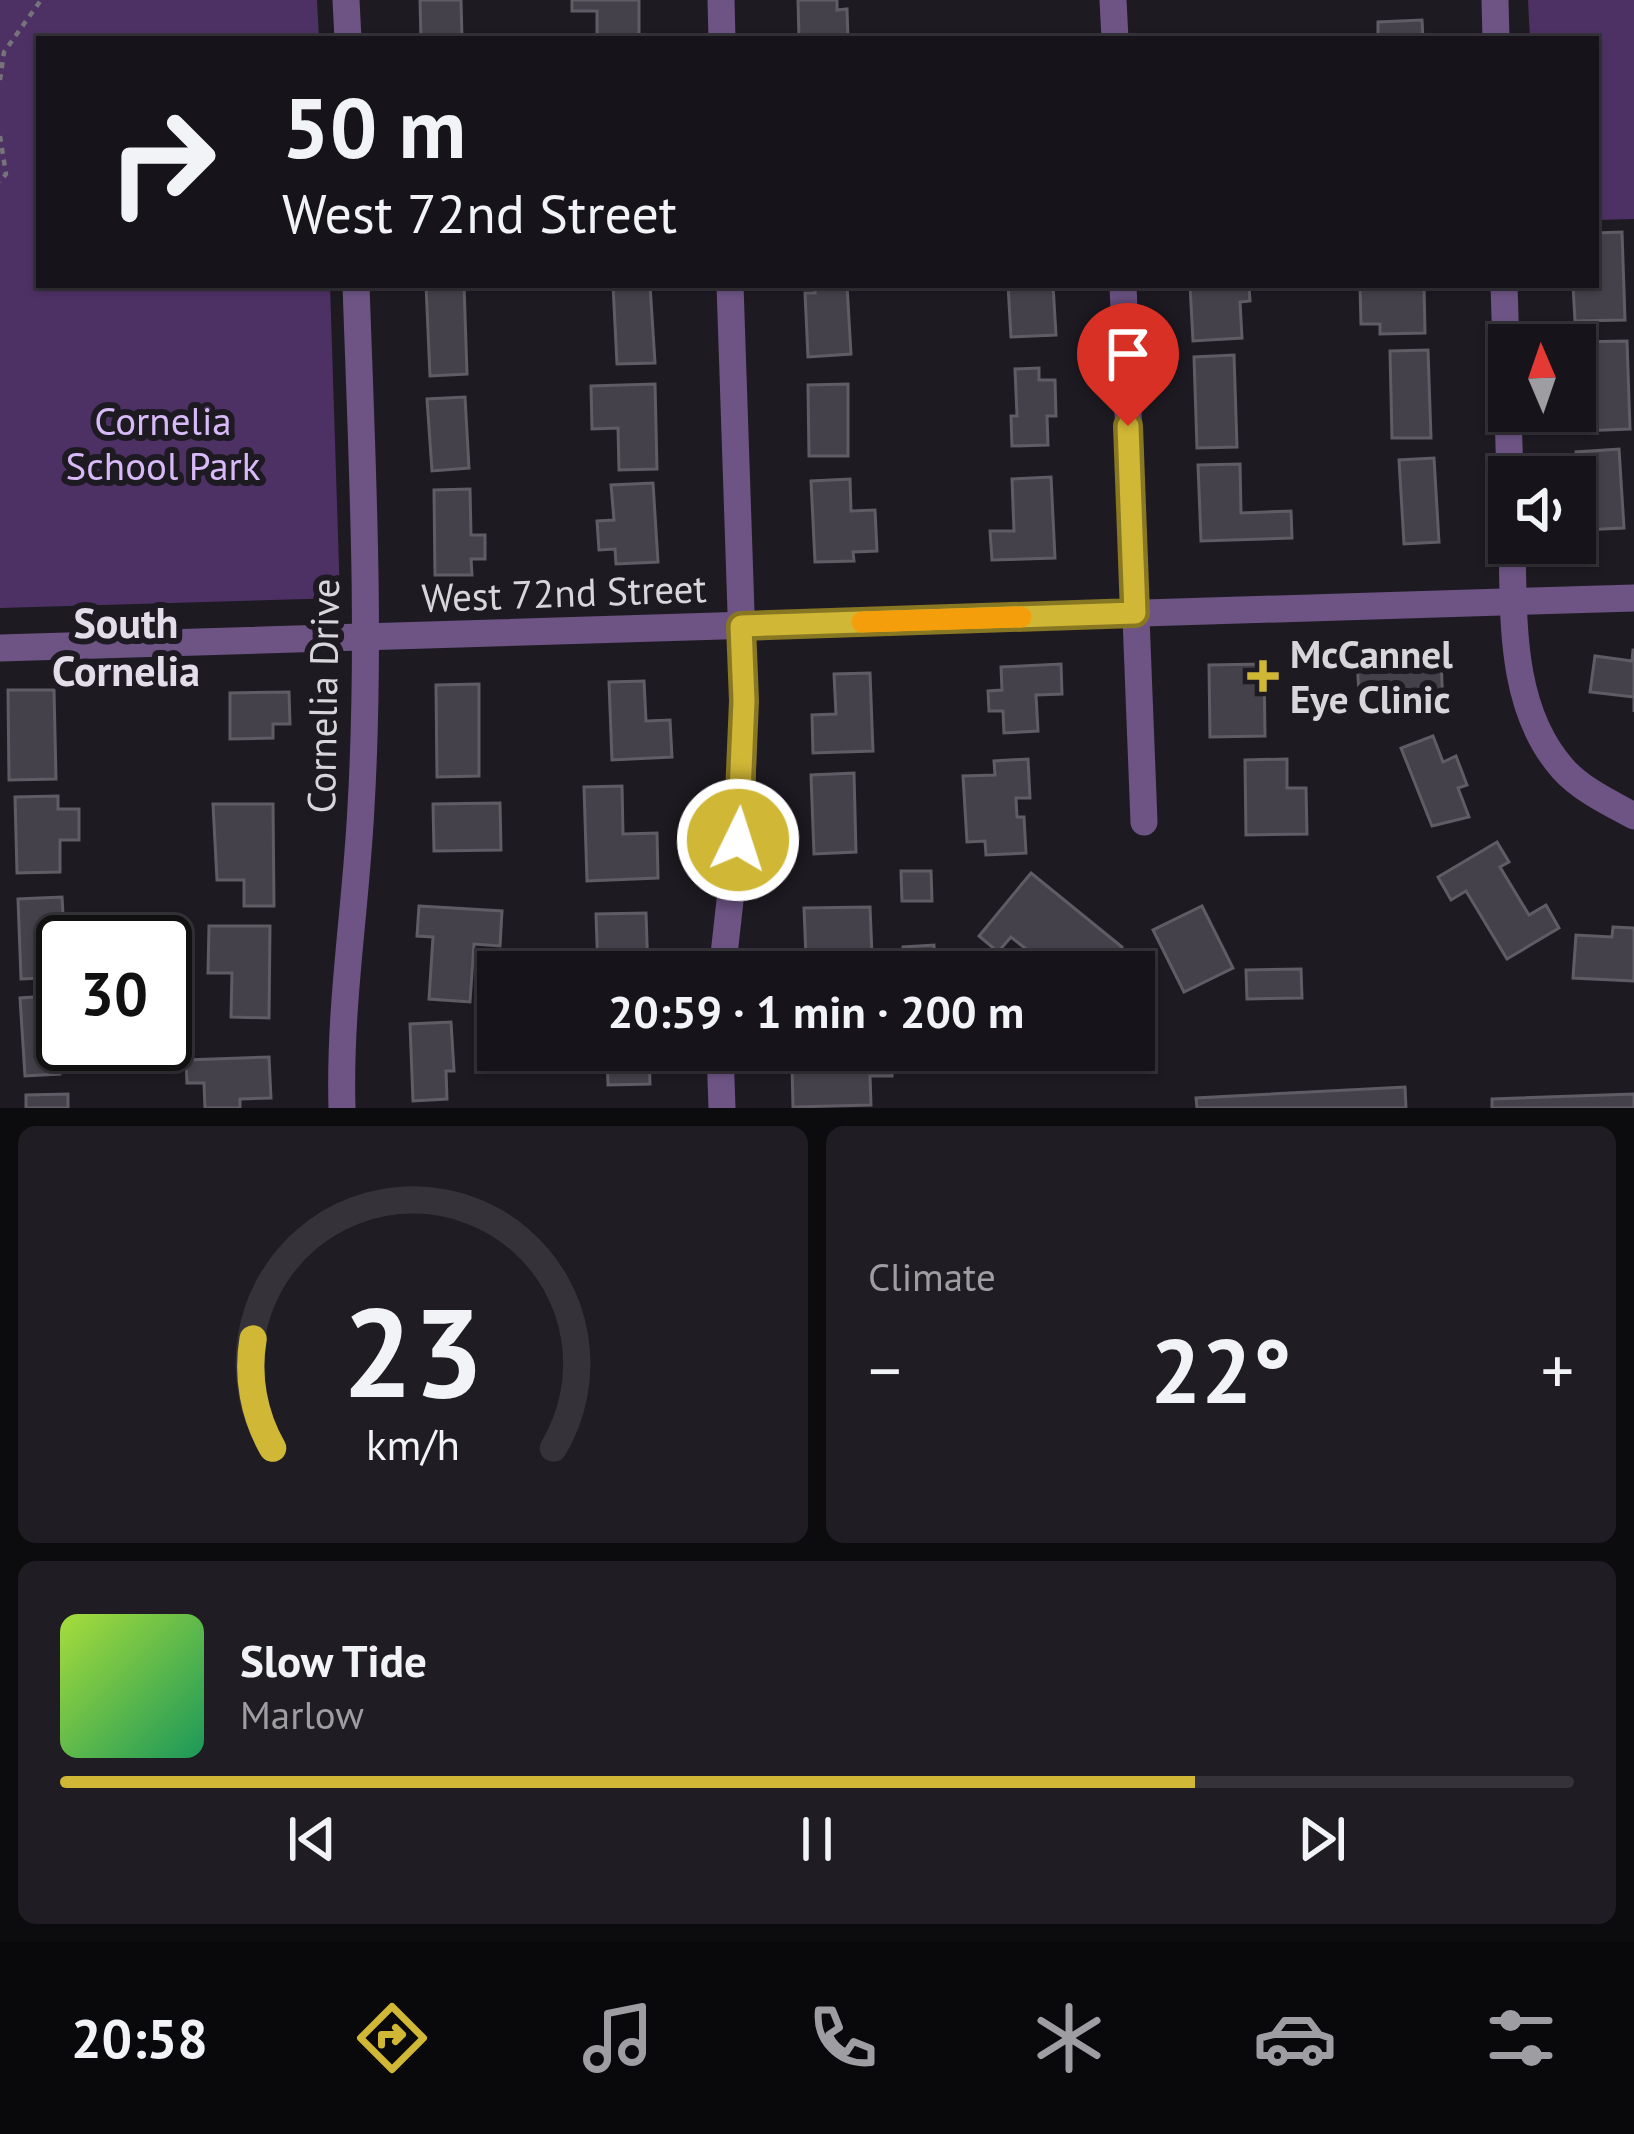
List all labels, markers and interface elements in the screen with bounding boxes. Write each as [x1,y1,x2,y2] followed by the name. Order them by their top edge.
[282,72,466,181] text: 50 m
[84,84,240,240] icon: right
[282,178,677,248] text: West 72nd Street
[1077,303,1179,426] pin
[1095,321,1161,387] icon: arrive
[1488,324,1596,432] north arrow
[1488,324,1596,564] map controls
[66,395,261,491] park label: Cornelia School Park
[1488,456,1596,564] button: sound
[420,562,707,623] street label: West 72nd Street
[295,578,350,814] street label: Cornelia Drive
[52,595,200,698] district label: South Cornelia
[1290,628,1453,724] place label: McCannel Eye Clinic
[1247,660,1279,692] marker: McCannel Eye Clinic
[675,777,801,903] position arrow
[36,915,192,1071] speed limit sign: 30
[608,982,1024,1040] text: 20:59 · 1 min · 200 m
[868,1251,996,1302] text: Climate
[342,1270,484,1431] text: 23
[1150,1311,1292,1428] text: 22°
[868,1327,901,1412] text: −
[1541,1327,1574,1412] text: +
[366,1415,460,1471] text: km/h
[240,1631,427,1689] text: Slow Tide
[240,1689,364,1740] text: Marlow
[279,1806,345,1872] icon: previous
[784,1806,850,1872] icon: pause
[1289,1806,1355,1872] icon: next
[350,1996,434,2080] icon: directions
[576,1996,660,2080] icon: music
[801,1996,885,2080] icon: phone
[1027,1996,1111,2080] icon: climate
[1253,1996,1337,2080] icon: car
[1479,1996,1563,2080] icon: filters
[71,2003,208,2073] text: 20:58

